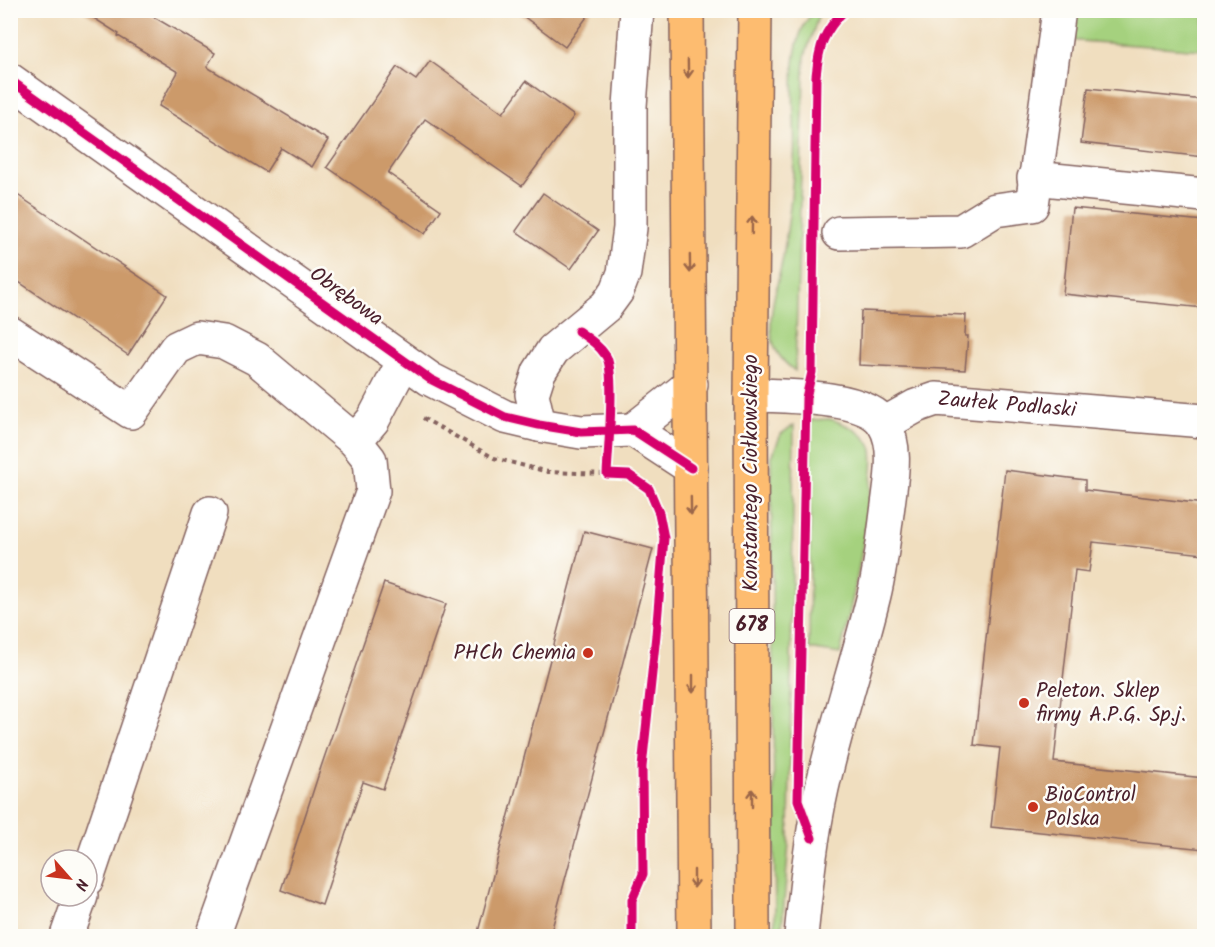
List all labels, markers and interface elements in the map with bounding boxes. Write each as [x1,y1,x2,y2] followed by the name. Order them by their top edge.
[682,58,694,78] one-way arrow
[746,216,758,236] one-way arrow
[684,253,696,273] one-way arrow
[302,259,390,335] street label: Obrębowa
[735,354,768,592] street label: Konstantego Ciołkowskiego
[936,383,1078,427] street label: Zaułek Podlaski
[685,495,697,515] one-way arrow
[730,609,774,643] road number: 678
[453,637,576,670] place label: PHCh Chemia
[581,646,595,660] marker: PHCh Chemia
[687,674,699,694] one-way arrow
[1036,675,1186,732] place label: Peleton. Sklep firmy A.P.G. Sp.j.
[1017,696,1031,710] marker: Peleton. Sklep firmy A.P.G. Sp.j.
[1045,779,1136,836] place label: BioControl Polska
[746,789,758,809] one-way arrow
[1026,800,1040,814] marker: BioControl Polska
[39,848,99,908] north arrow
[688,869,700,889] one-way arrow
[68,874,94,895] text: N

